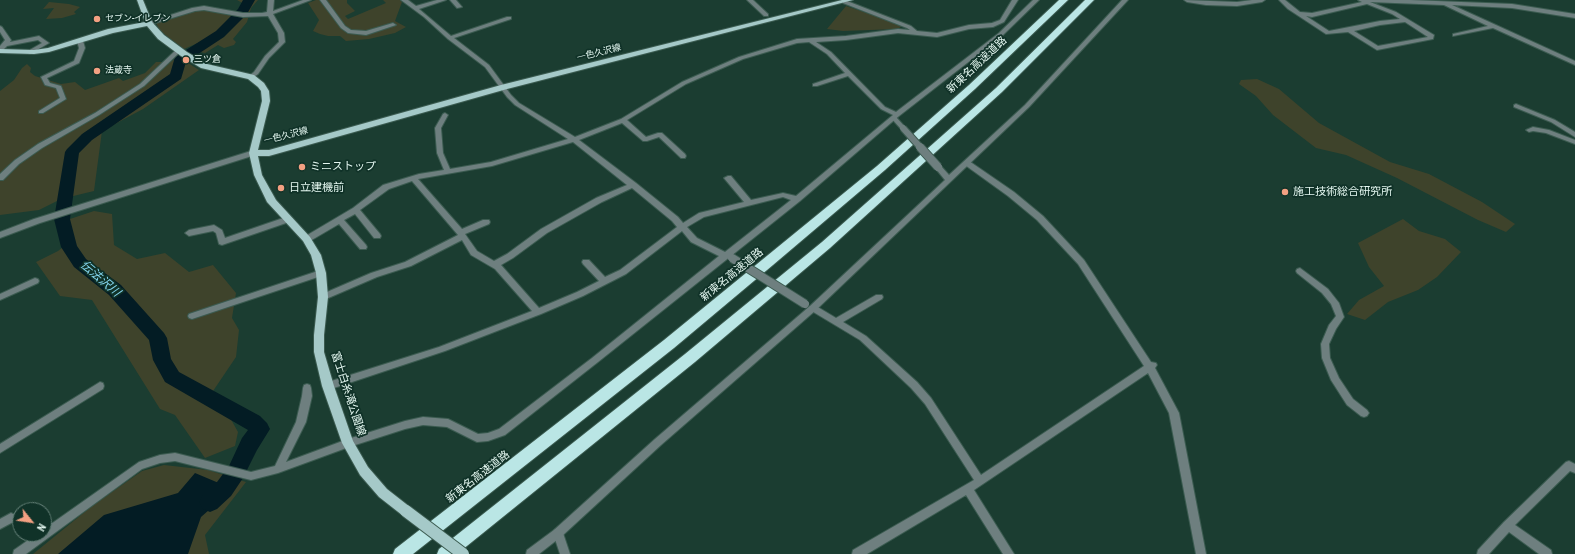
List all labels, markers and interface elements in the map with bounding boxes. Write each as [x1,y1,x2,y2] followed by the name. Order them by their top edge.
[92,14,102,24] marker: セブン-イレブン
[105,14,170,24] place label: セブン-イレブン
[944,34,1010,96] street label: 新東名高速道路
[576,42,622,64] street label: 一色久沢線
[181,55,191,65] marker: 三ツ倉
[194,55,221,65] place label: 三ツ倉
[92,66,102,76] marker: 法蔵寺
[105,66,132,76] place label: 法蔵寺
[263,125,309,147] street label: 一色久沢線
[310,160,376,174] place label: ミニストップ
[297,162,307,172] marker: ミニストップ
[289,181,344,195] place label: 日立建機前
[276,183,286,193] marker: 日立建機前
[1293,185,1392,199] place label: 施工技術総合研究所
[1280,187,1290,197] marker: 施工技術総合研究所
[698,246,766,304] street label: 新東名高速道路
[77,258,123,300] water label: 伝法沢川
[328,350,368,438] street label: 富士白糸滝公園線
[444,448,512,506] street label: 新東名高速道路
[12,502,52,542] north arrow
[34,521,49,534] text: N

